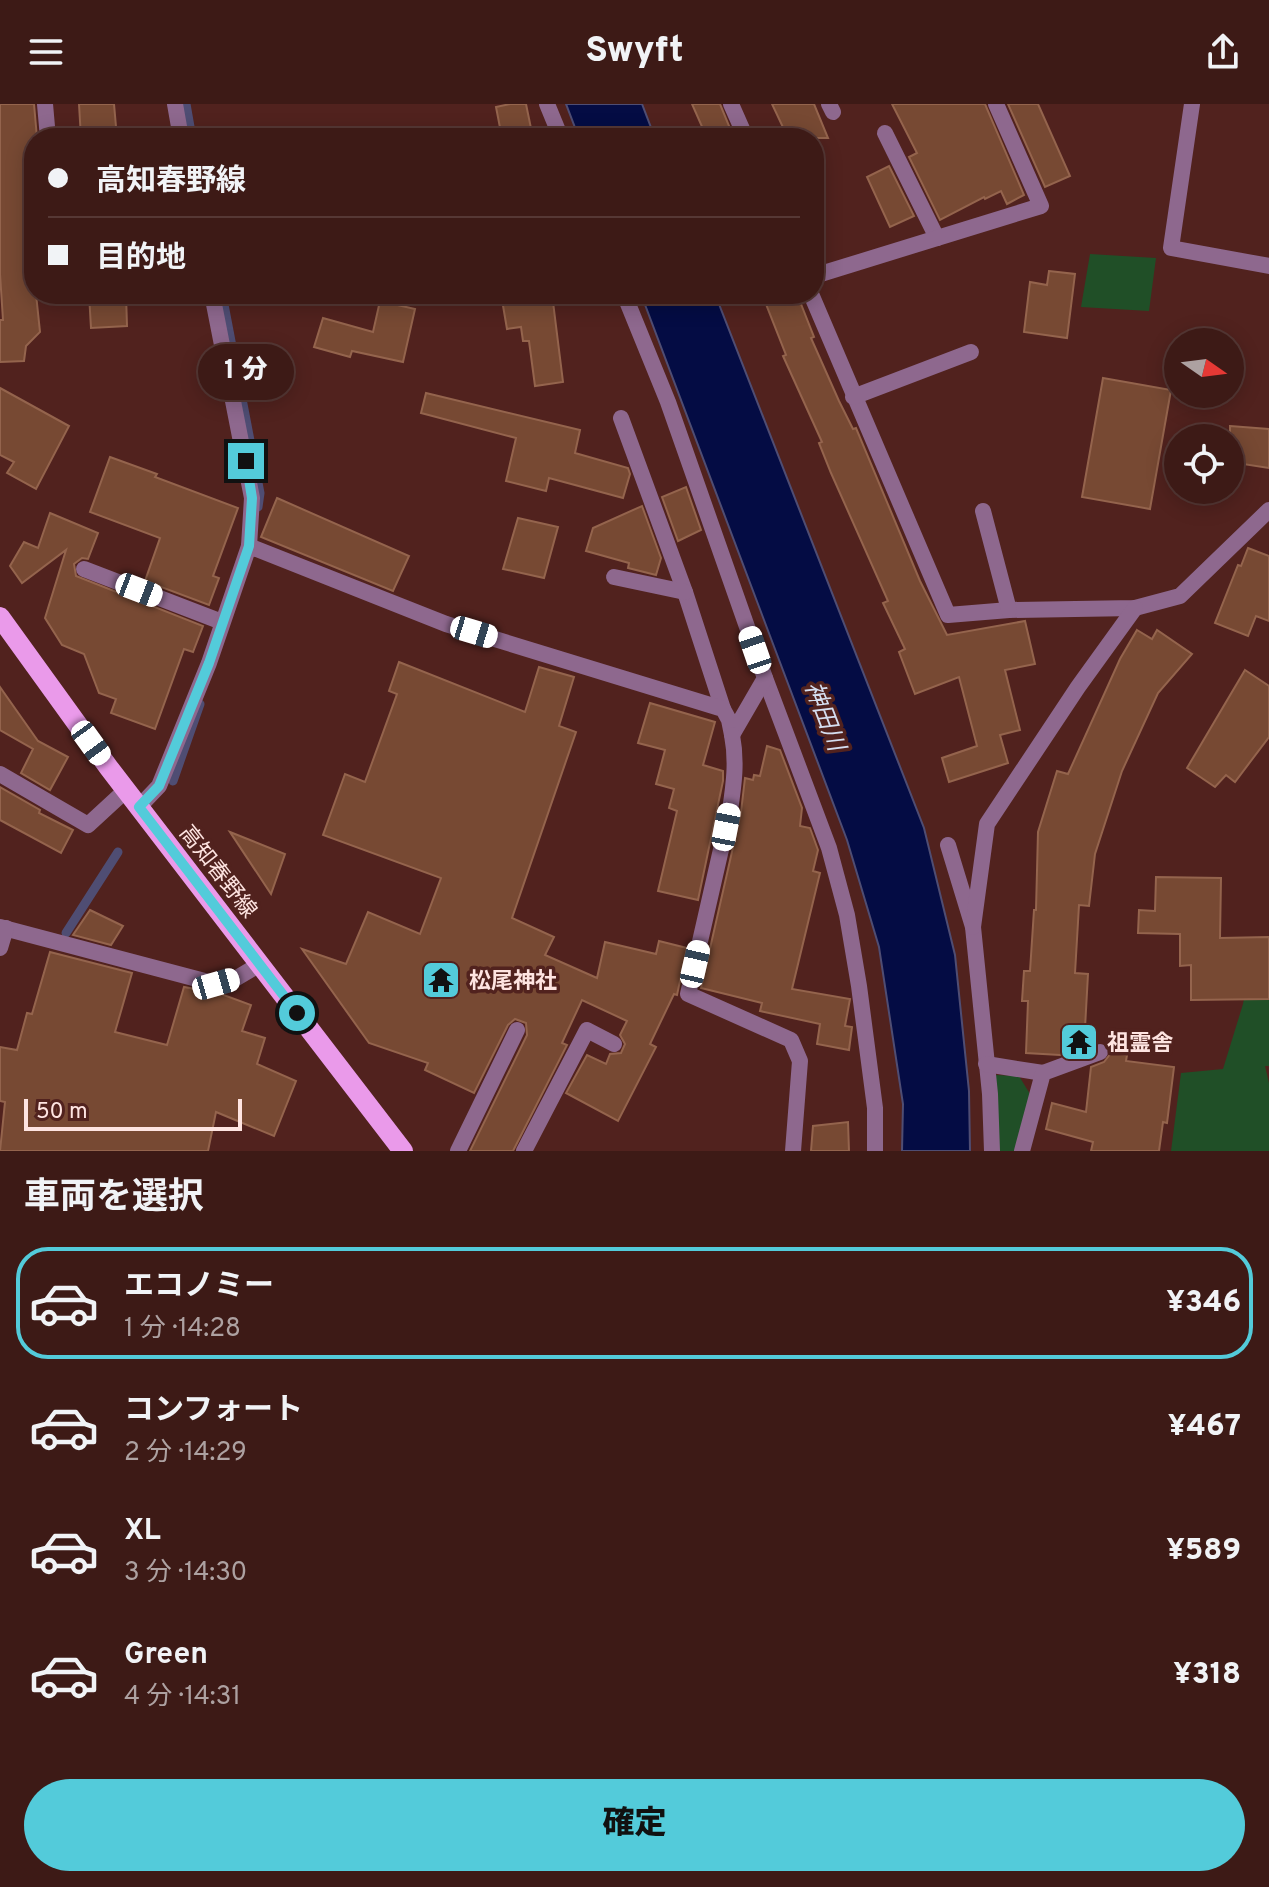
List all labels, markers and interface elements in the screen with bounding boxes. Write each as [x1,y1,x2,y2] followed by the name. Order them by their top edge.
[586,29,683,75] text: Swyft
[24,30,68,74] icon: menu
[1201,30,1245,74] icon: share
[96,164,246,201] text: 高知春野線
[96,241,186,278] text: 目的地
[1164,328,1244,408] north arrow
[1164,328,1244,504] map controls
[198,345,294,401] callout: 1 分
[224,355,268,388] text: 1 分
[1164,424,1244,504] button: locate
[228,443,264,479] route end
[112,570,166,610] car
[448,614,500,650] car
[736,623,774,677] car
[796,678,851,759] water label: 神田川
[67,717,115,769] car
[710,801,742,853] car
[173,821,262,924] street label: 高知春野線
[678,938,712,990] car
[420,959,462,1001] temple icon: 松尾神社
[190,966,242,1002] car
[469,969,557,996] place label: 松尾神社
[279,995,315,1031] route start
[1058,1021,1100,1063] temple icon: 祖霊舎
[1107,1031,1173,1058] place label: 祖霊舎
[24,1095,242,1131] scale bar
[36,1099,88,1126] text: 50 m
[24,1176,204,1222] text: 車両を選択
[28,1267,100,1339] icon: car
[124,1269,274,1306] text: エコノミー
[1166,1285,1241,1322] text: ¥346
[124,1313,241,1346] text: 1 分 · 14:28
[28,1391,100,1463] icon: car
[124,1393,303,1430] text: コンフォート
[1168,1409,1241,1446] text: ¥467
[124,1437,247,1470] text: 2 分 · 14:29
[124,1513,161,1550] text: XL
[28,1515,100,1587] icon: car
[1166,1533,1241,1570] text: ¥589
[124,1557,247,1590] text: 3 分 · 14:30
[124,1637,208,1674] text: Green
[28,1639,100,1711] icon: car
[1173,1657,1241,1694] text: ¥318
[124,1681,241,1714] text: 4 分 · 14:31
[24,1779,1245,1871] button: 確定

